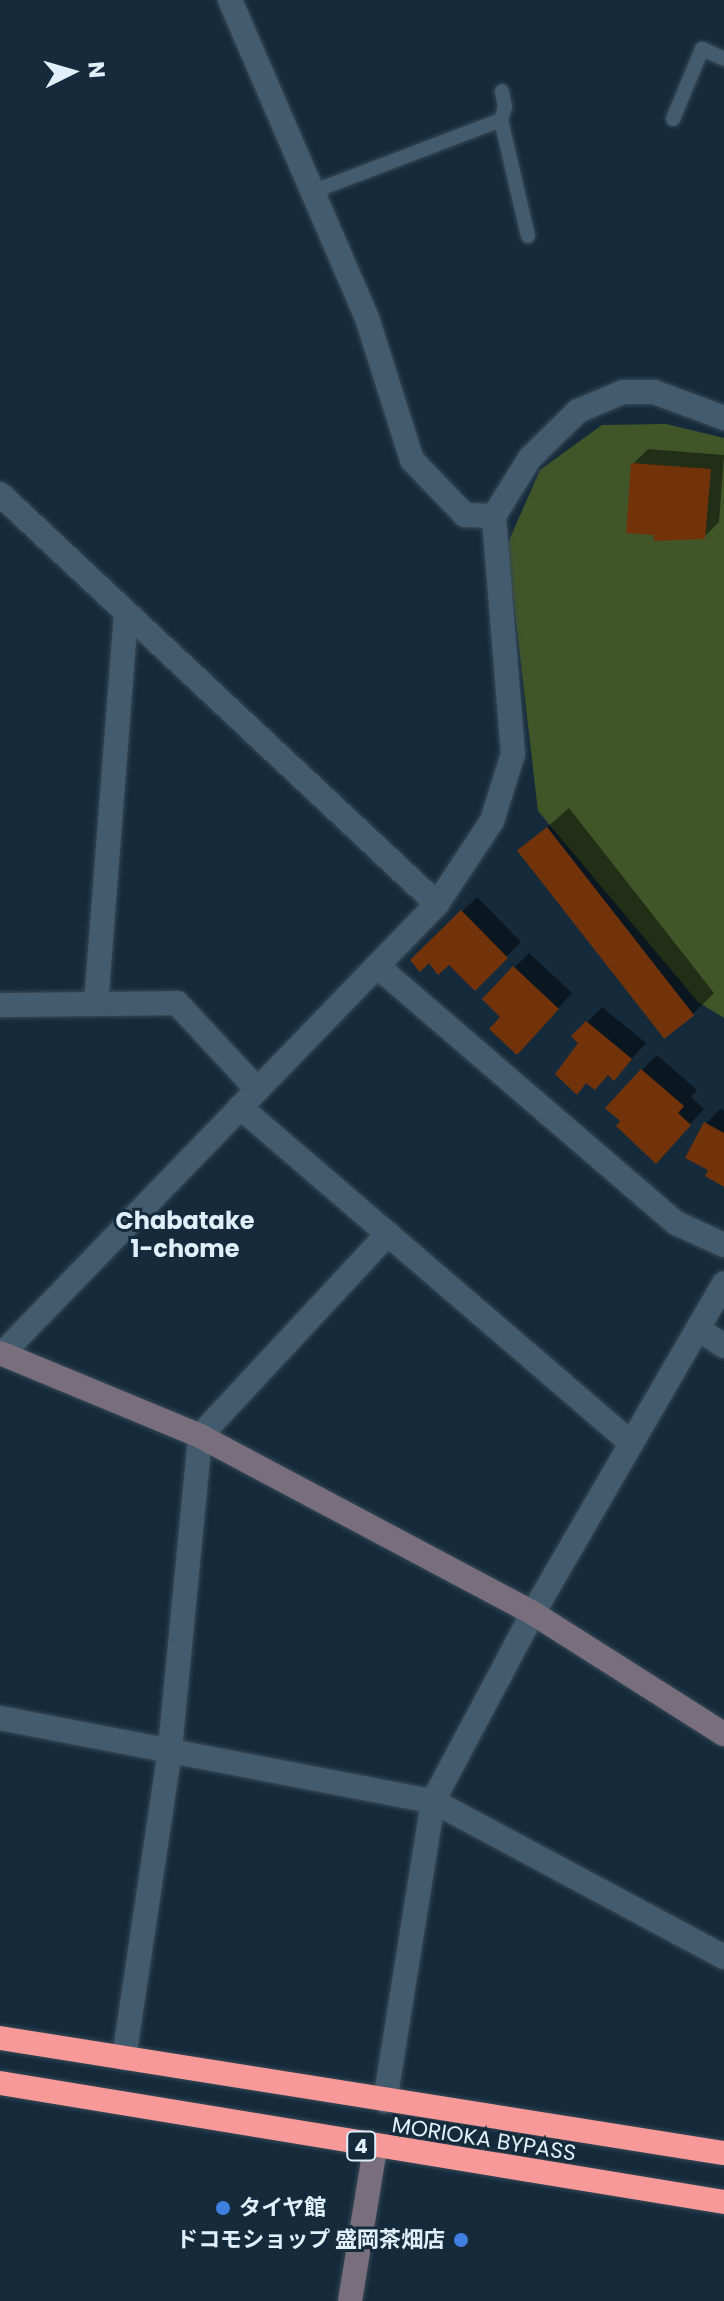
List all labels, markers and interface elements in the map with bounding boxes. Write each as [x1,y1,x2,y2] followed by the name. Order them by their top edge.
[32,32,112,112] north arrow
[80,60,113,79] text: N
[115,1207,255,1263] district label: Chabatake 1-chome
[390,2111,578,2167] street label: MORIOKA BYPASS
[345,2130,377,2162] road number: 4
[239,2195,327,2221] place label: タイヤ館
[214,2199,232,2217] marker: タイヤ館
[176,2227,445,2253] place label: ドコモショップ 盛岡茶畑店
[452,2231,470,2249] marker: ドコモショップ 盛岡茶畑店

